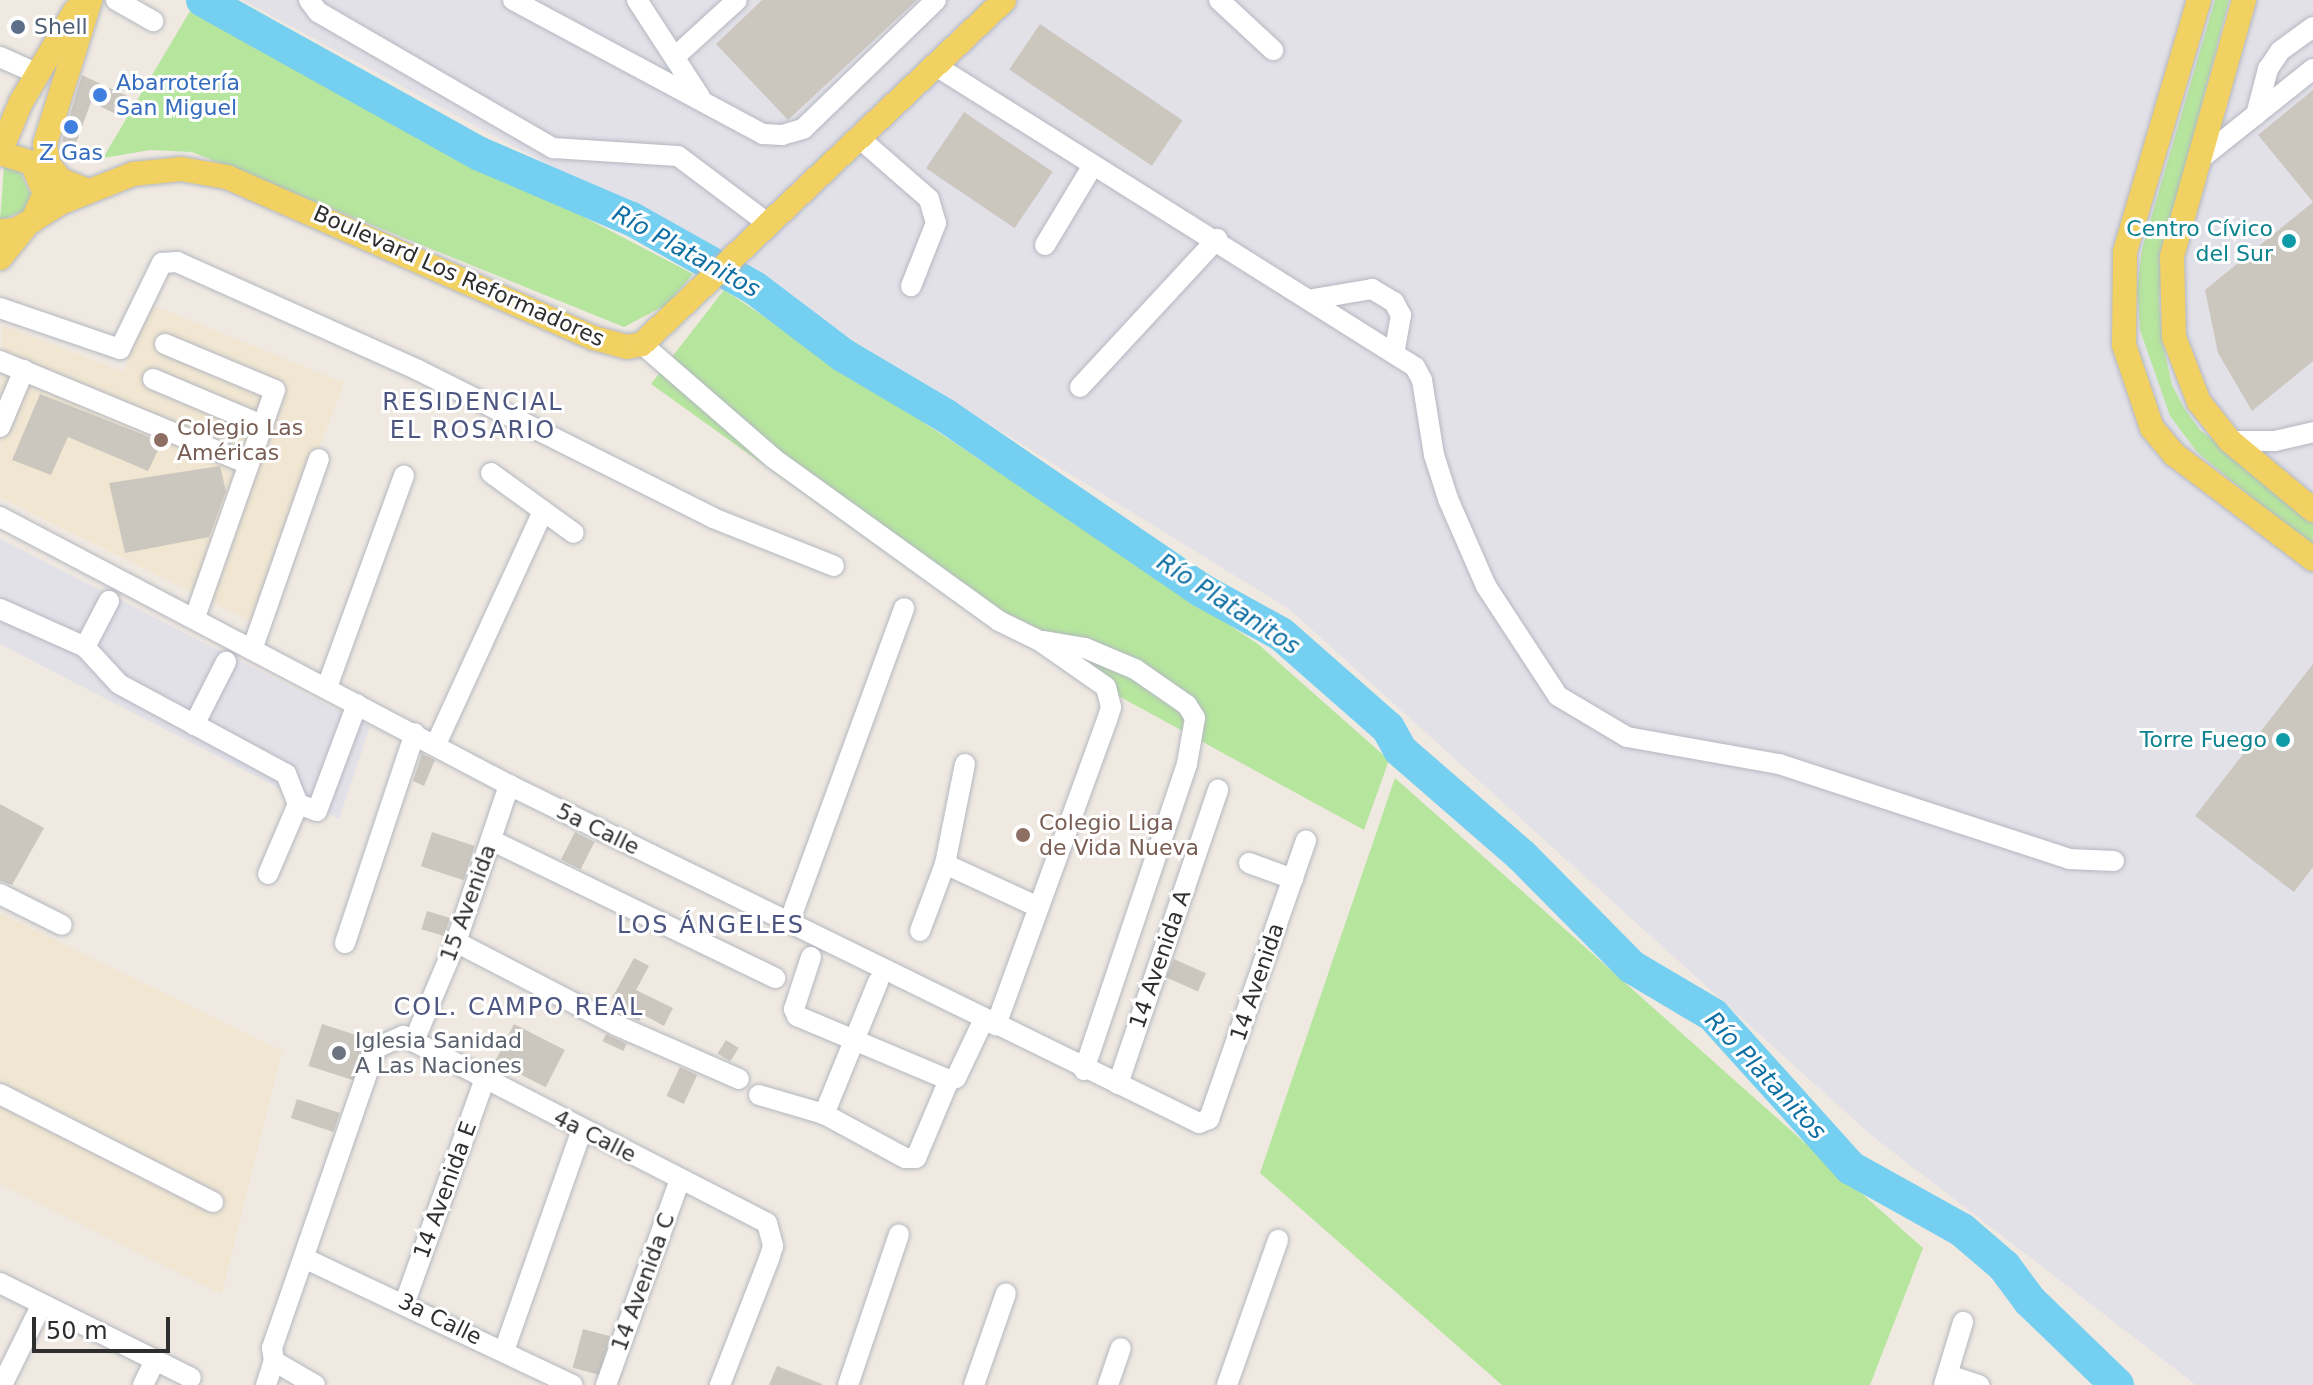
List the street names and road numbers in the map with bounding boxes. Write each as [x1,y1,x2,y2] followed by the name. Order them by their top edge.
[309,200,609,352] street label: Boulevard Los Reformadores
[552,798,644,860] street label: 5a Calle
[435,841,501,965] street label: 15 Avenida
[1124,886,1196,1032] street label: 14 Avenida A
[1225,920,1289,1044] street label: 14 Avenida
[549,1104,641,1168] street label: 4a Calle
[408,1118,482,1262] street label: 14 Avenida E
[606,1209,680,1355] street label: 14 Avenida C
[394,1288,486,1350] street label: 3a Calle

